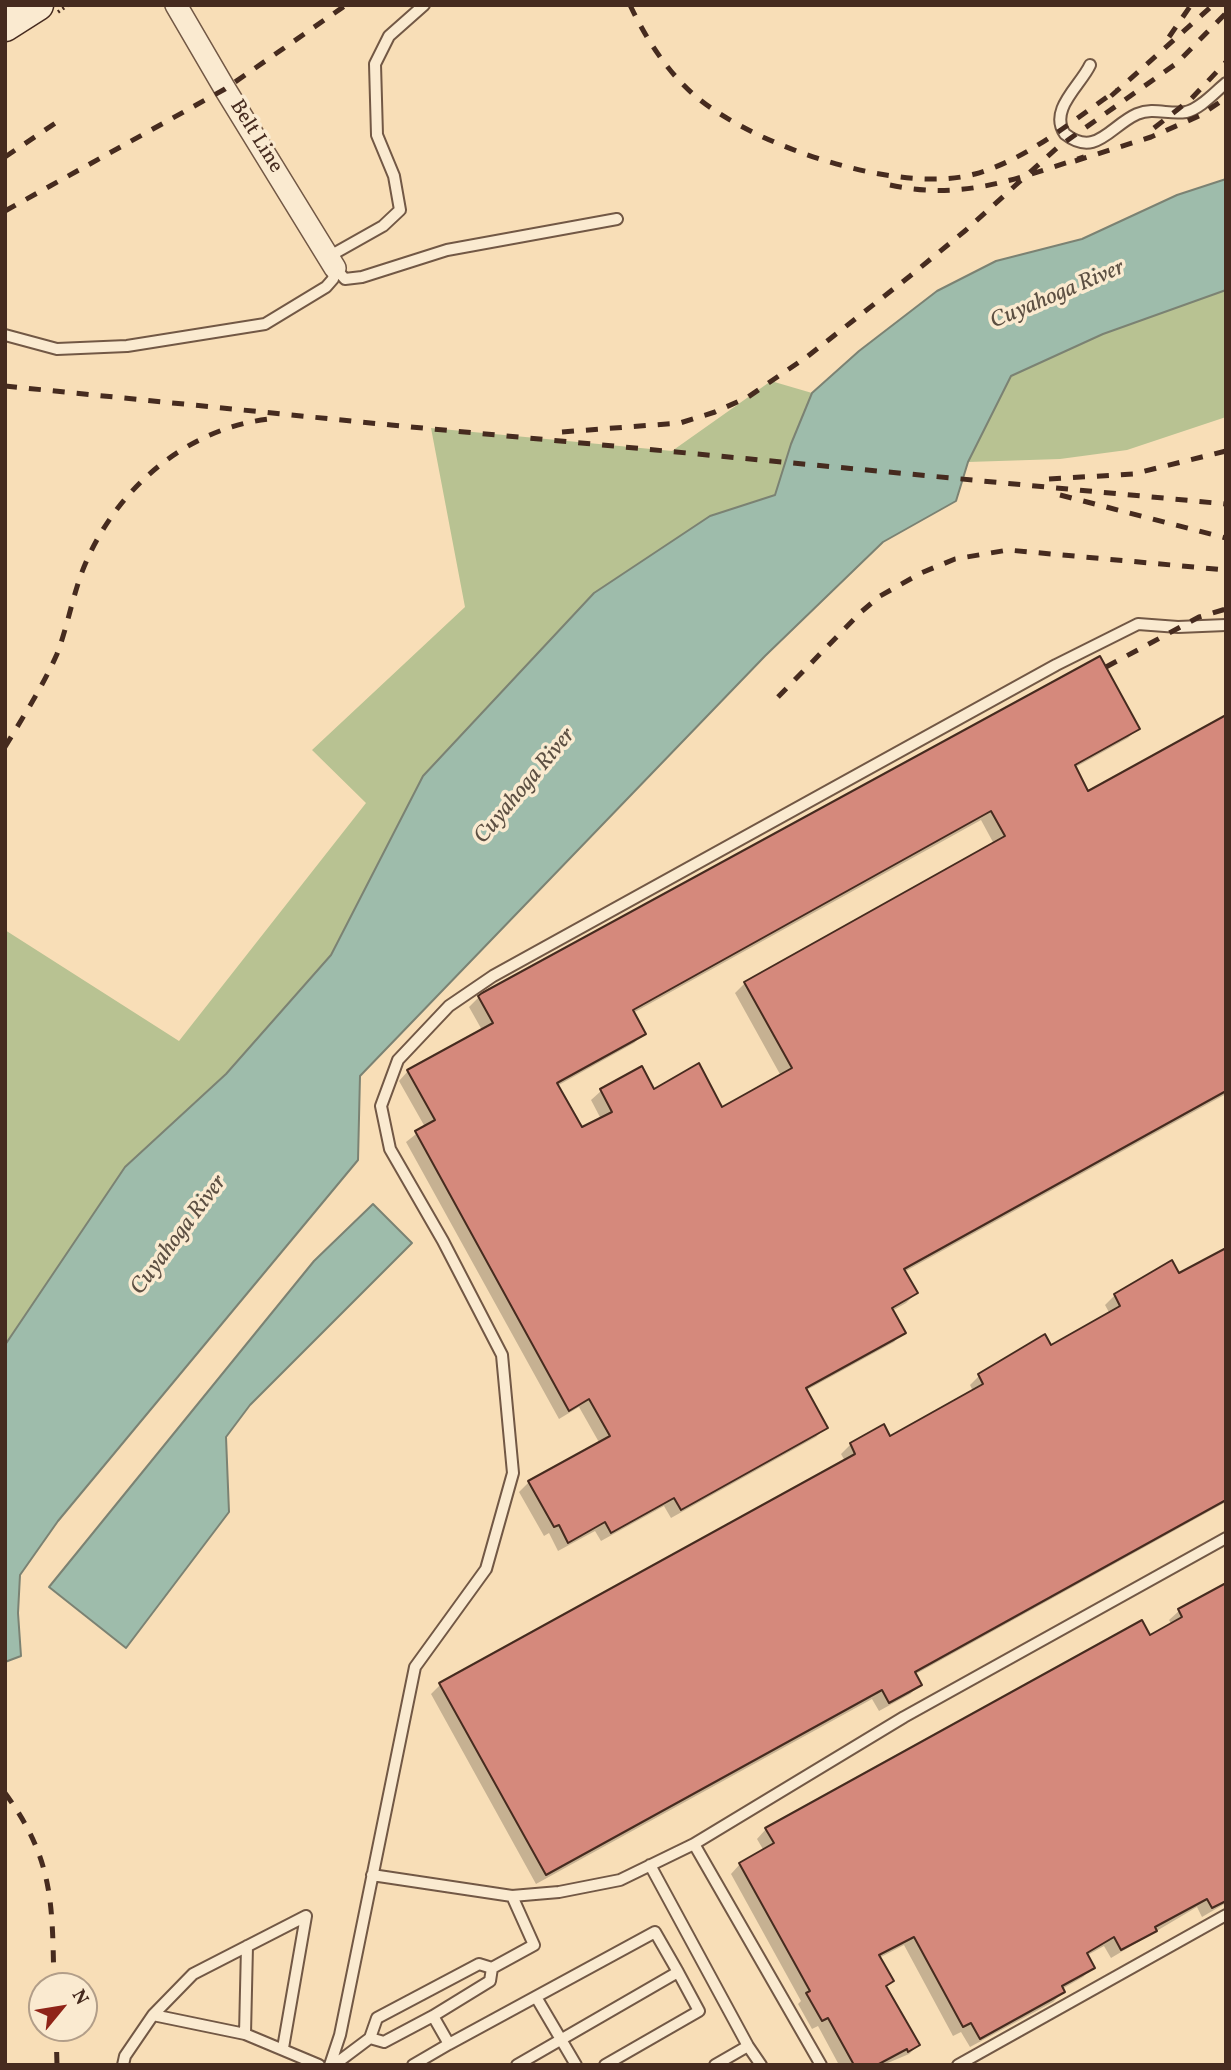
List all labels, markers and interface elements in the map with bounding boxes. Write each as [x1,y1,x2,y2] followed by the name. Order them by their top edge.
[223,96,287,178] street label: Belt Line
[987,255,1129,337] water label: Cuyahoga River
[469,723,583,851] water label: Cuyahoga River
[126,1170,234,1302] water label: Cuyahoga River
[28,1972,98,2042] north arrow
[65,1985,94,2010] text: N

